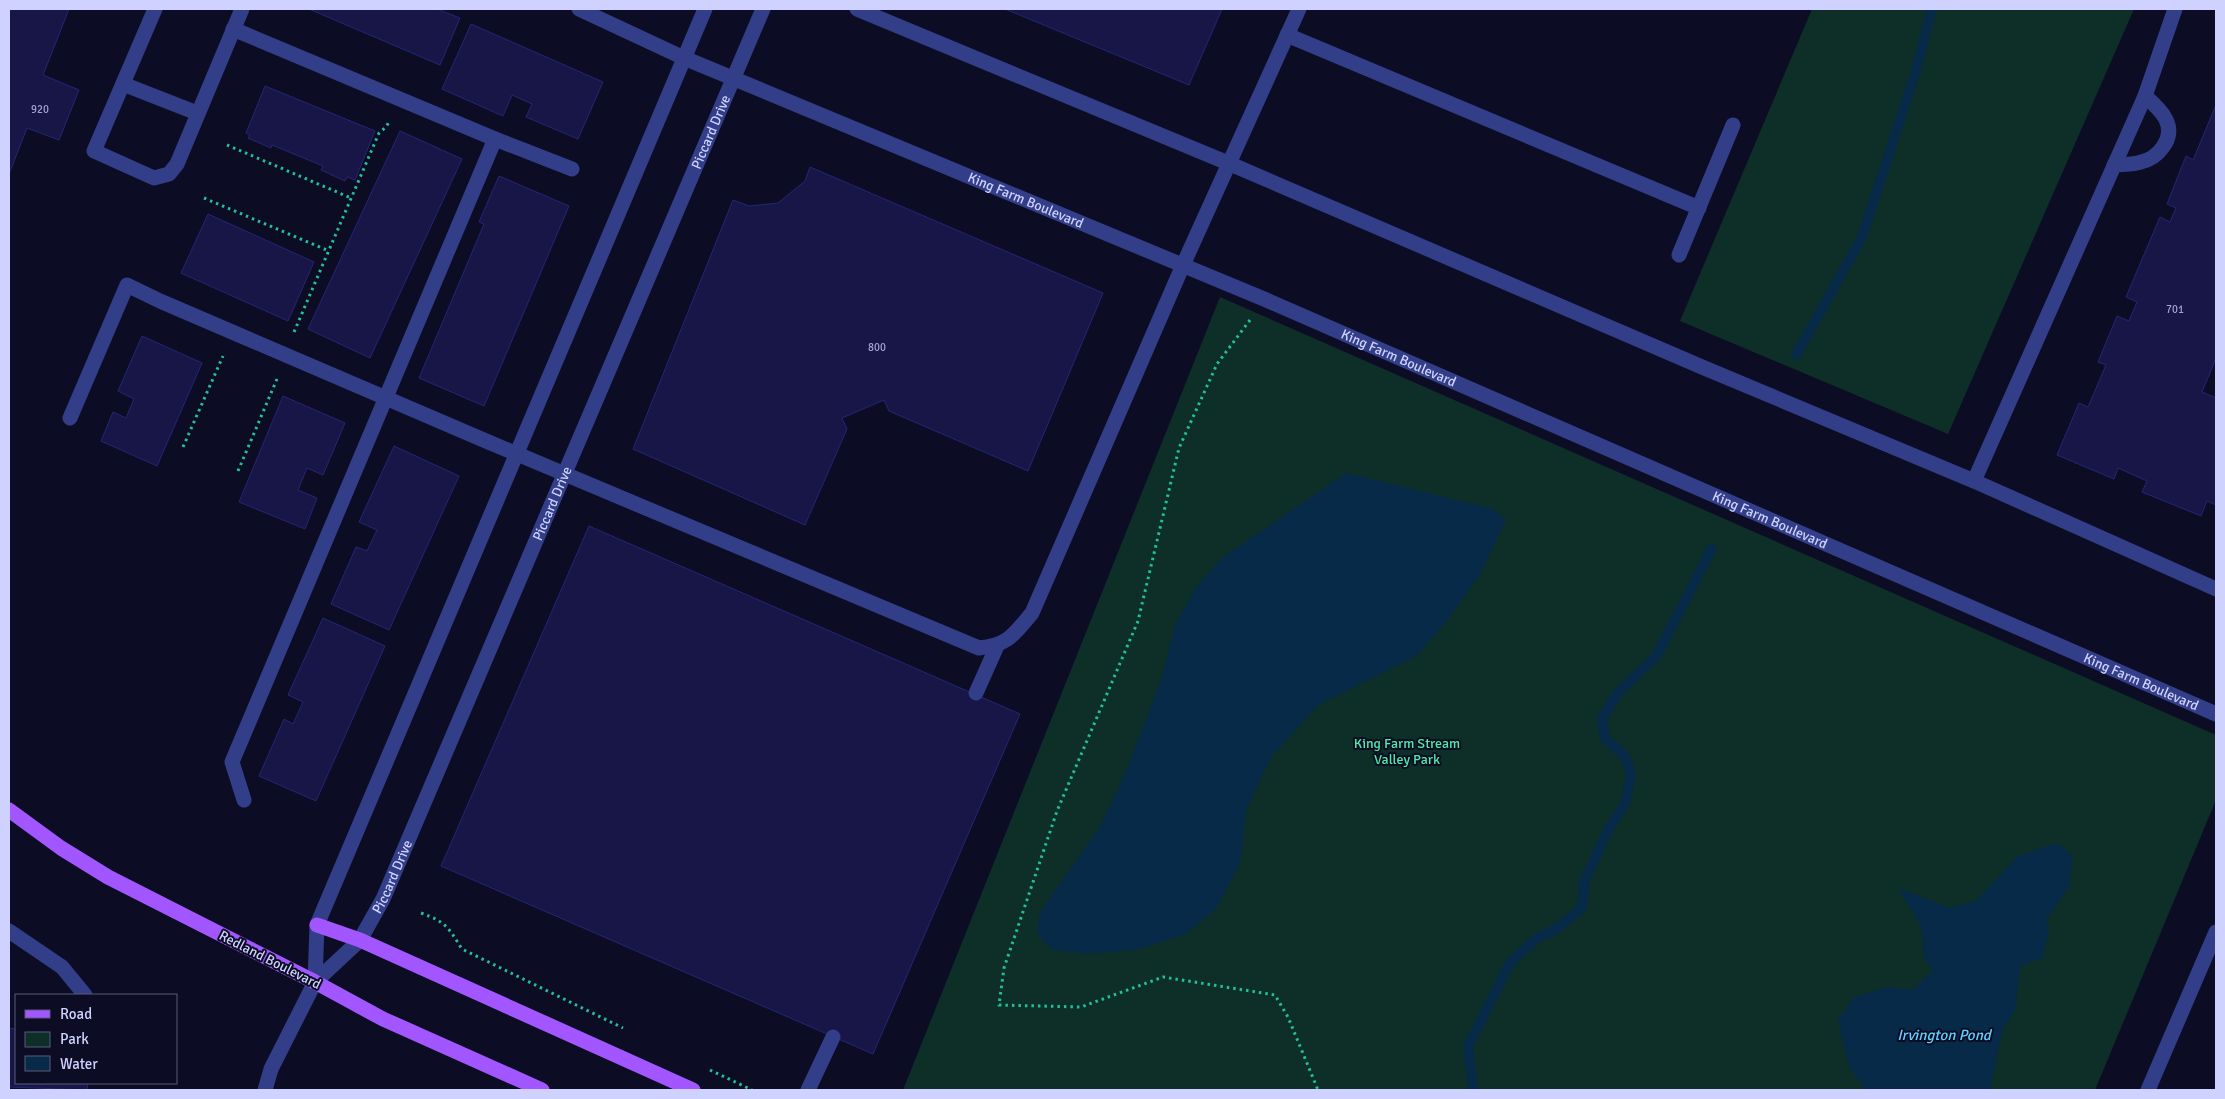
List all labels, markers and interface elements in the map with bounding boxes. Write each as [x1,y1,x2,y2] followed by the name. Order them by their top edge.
[687,92,734,172] street label: Piccard Drive
[31,103,49,116] house number: 920
[965,168,1086,232] street label: King Farm Boulevard
[2166,303,2184,316] house number: 701
[1339,325,1459,390] street label: King Farm Boulevard
[868,341,886,354] house number: 800
[529,464,575,543] street label: Piccard Drive
[1710,487,1830,552] street label: King Farm Boulevard
[2081,649,2201,714] street label: King Farm Boulevard
[1354,735,1460,768] park label: King Farm Stream Valley Park
[368,837,416,917] street label: Piccard Drive
[216,927,324,993] street label: Redland Boulevard
[15,994,178,1084] legend
[60,1005,92,1023] text: Road
[1897,1026,1993,1044] water label: Irvington Pond
[60,1030,89,1048] text: Park
[60,1055,98,1073] text: Water

